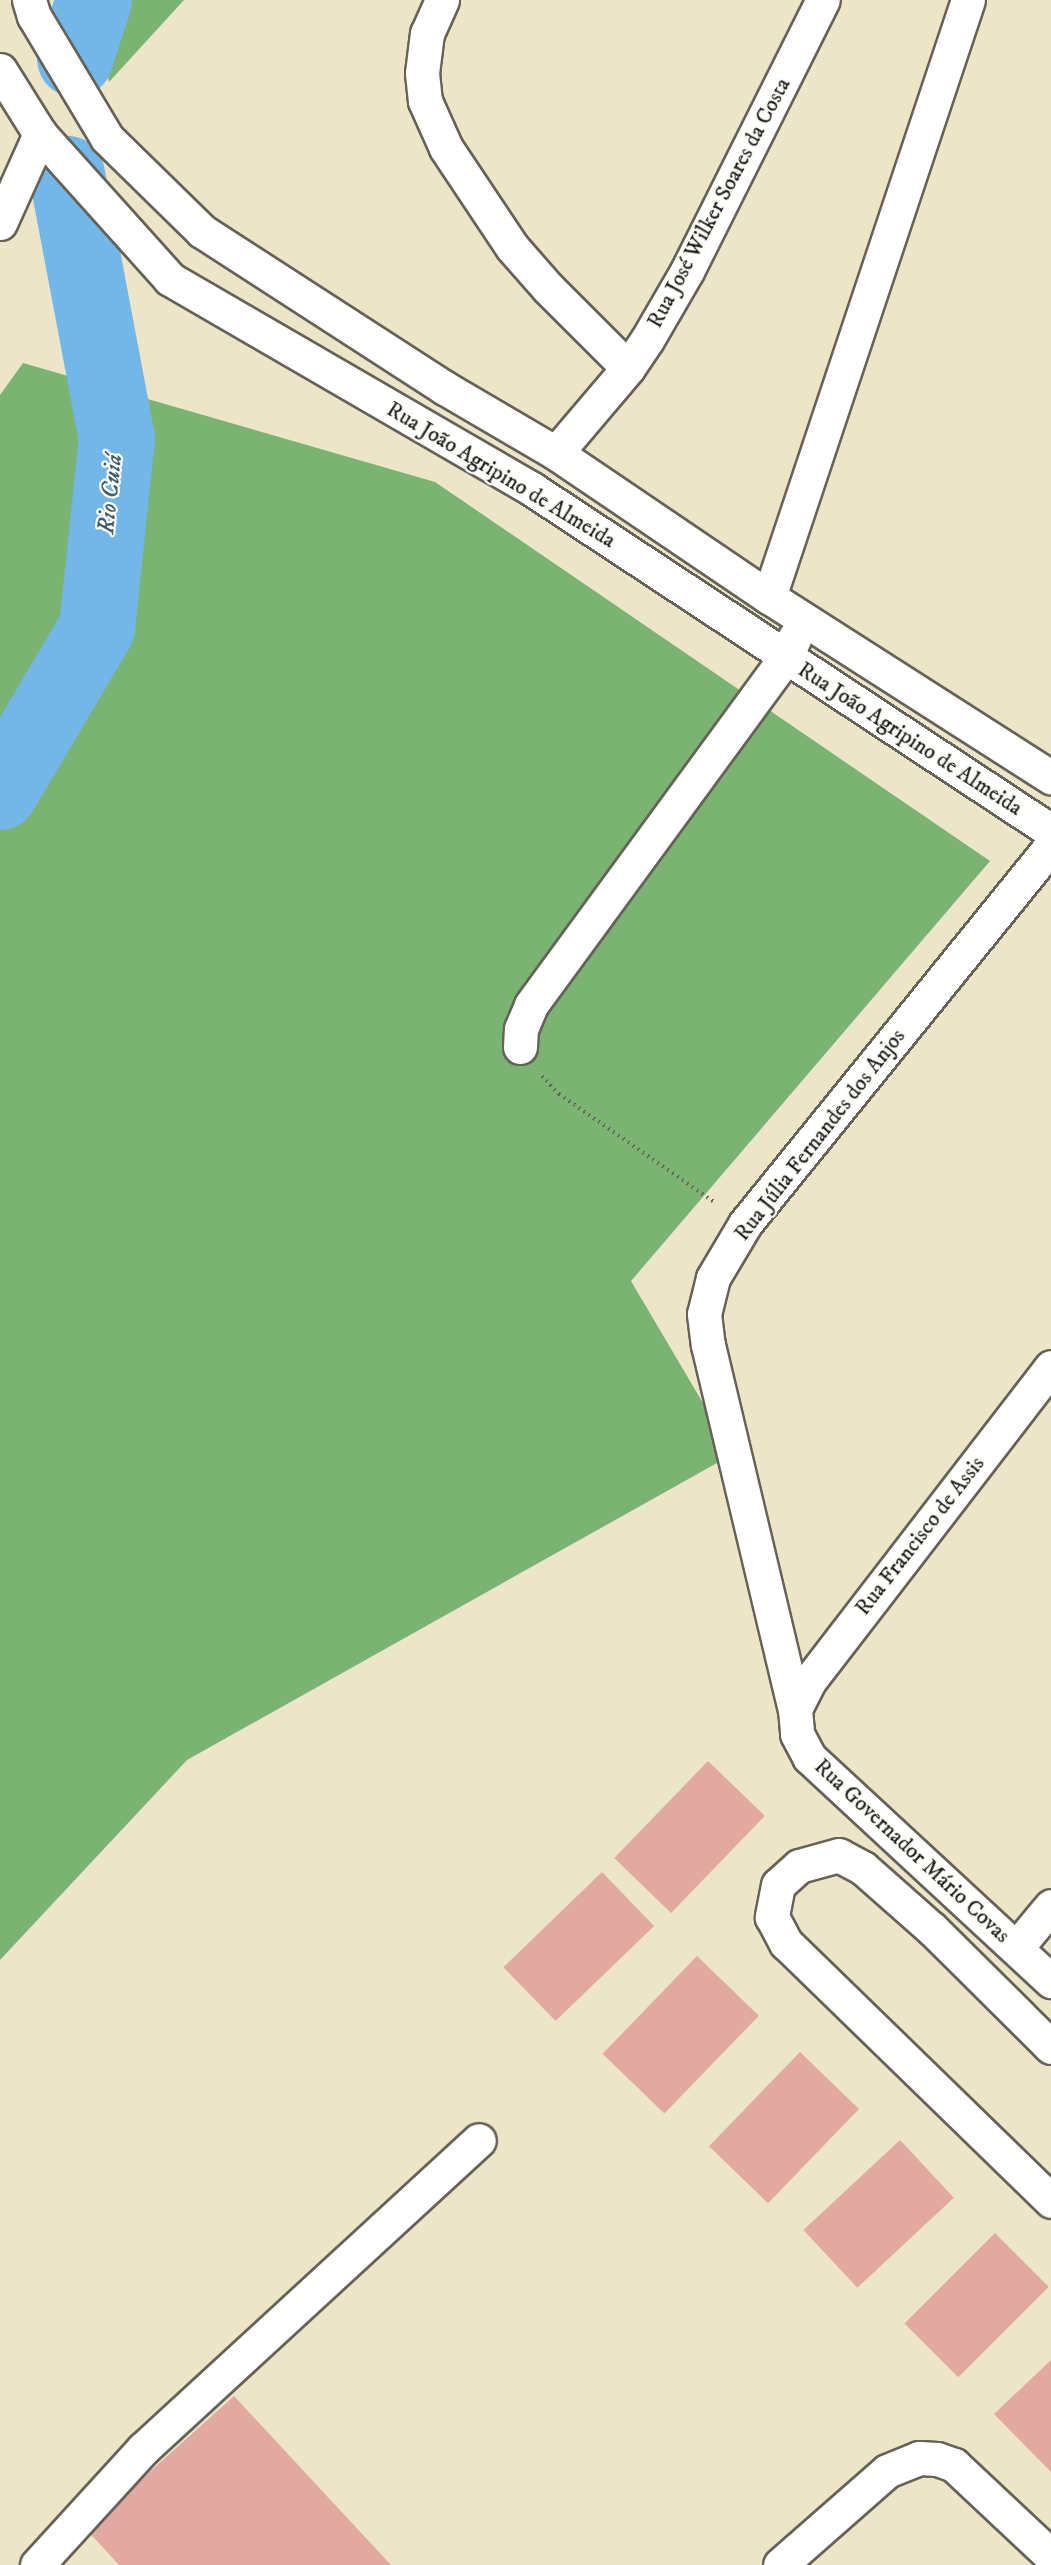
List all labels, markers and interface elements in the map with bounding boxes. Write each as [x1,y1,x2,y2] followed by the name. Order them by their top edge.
[642,73,796,333] street label: Rua José Wilker Soares da Costa
[382,396,620,554] street label: Rua João Agripino de Almeida
[92,453,130,535] water label: Rio Cuiá
[793,657,1027,821] street label: Rua João Agripino de Almeida
[729,1024,911,1246] street label: Rua Júlia Fernandes dos Anjos
[850,1451,990,1621] street label: Rua Francisco de Assis
[809,1753,1015,1949] street label: Rua Governador Mário Covas

